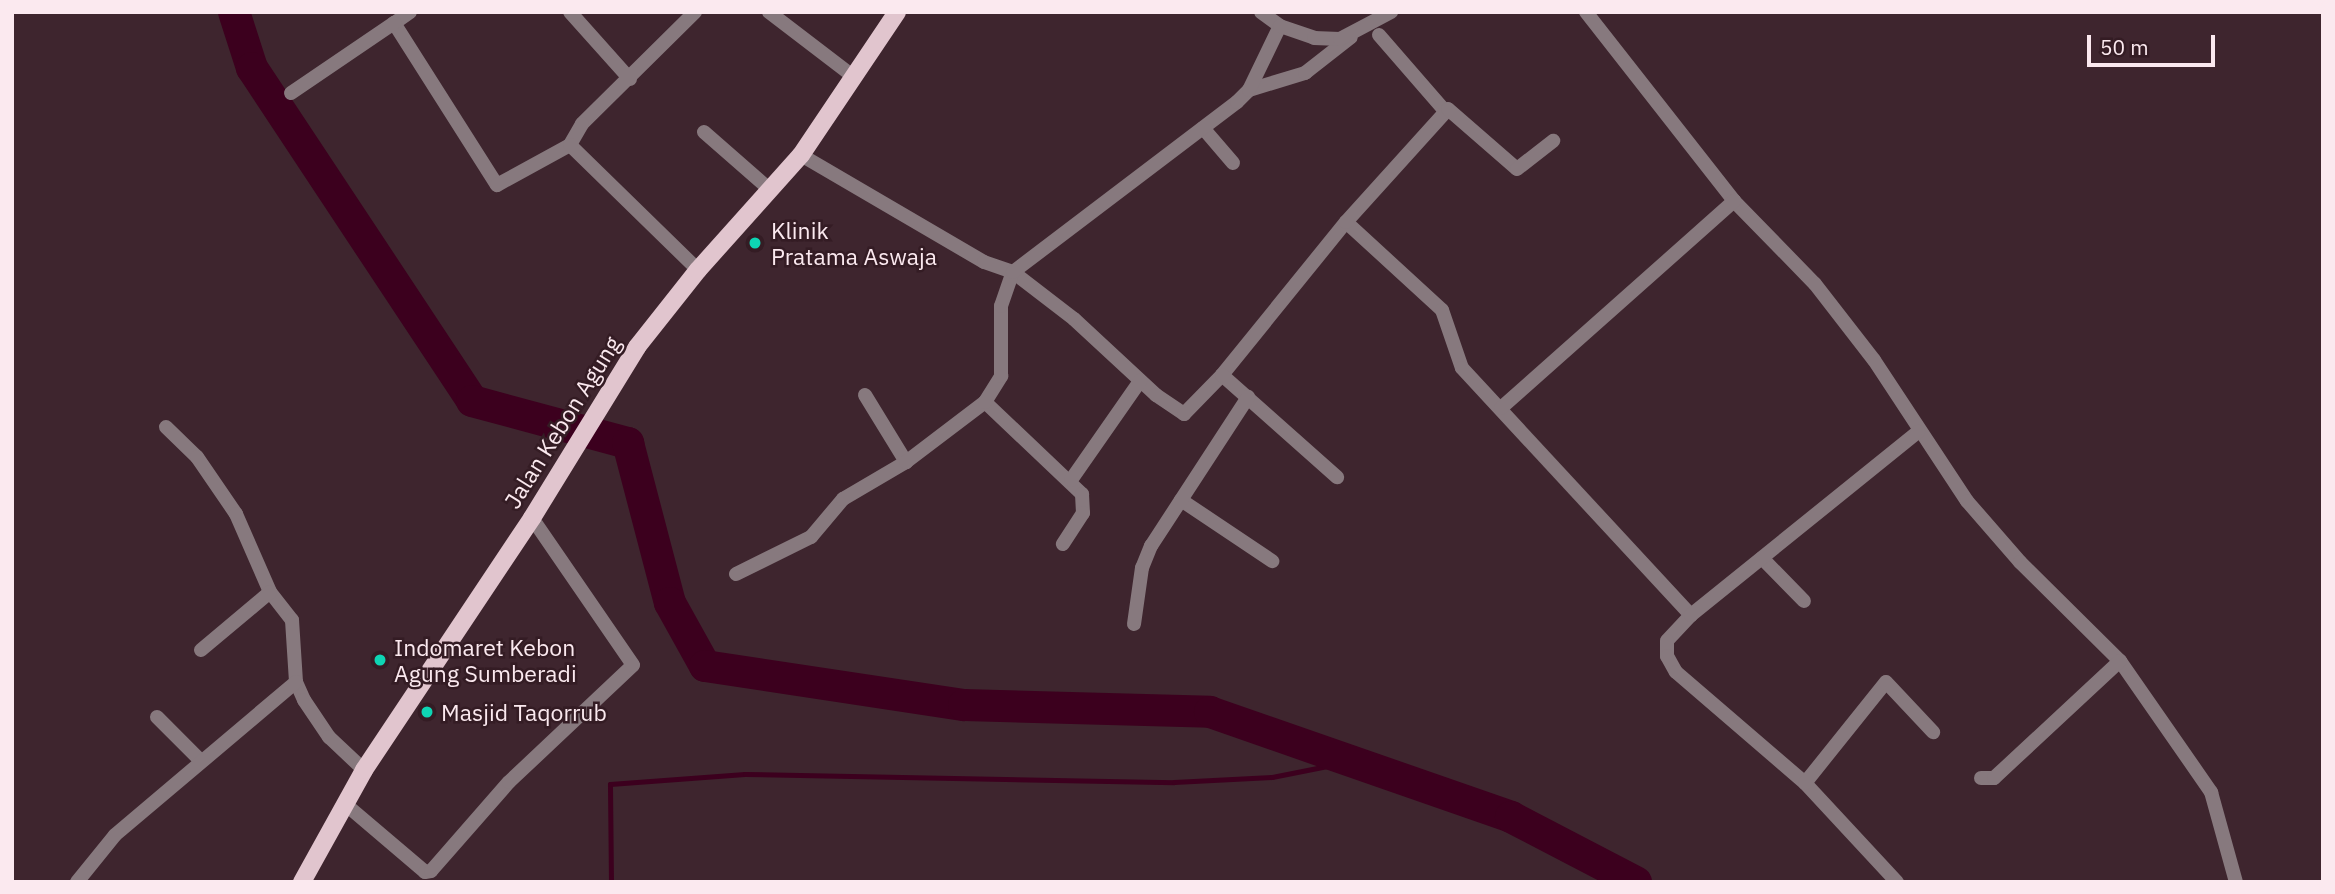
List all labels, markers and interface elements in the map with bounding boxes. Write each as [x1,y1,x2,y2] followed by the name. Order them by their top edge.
[2090,21,2218,65] scale bar
[2100,33,2149,61] text: 50 m
[771,216,937,270] place label: Klinik Pratama Aswaja
[745,233,765,253] marker: Klinik Pratama Aswaja
[498,331,626,513] street label: Jalan Kebon Agung
[394,633,577,687] place label: Indomaret Kebon Agung Sumberadi
[372,652,388,668] marker: Indomaret Kebon Agung Sumberadi
[441,698,607,726] place label: Masjid Taqorrub
[419,704,435,720] marker: Masjid Taqorrub

